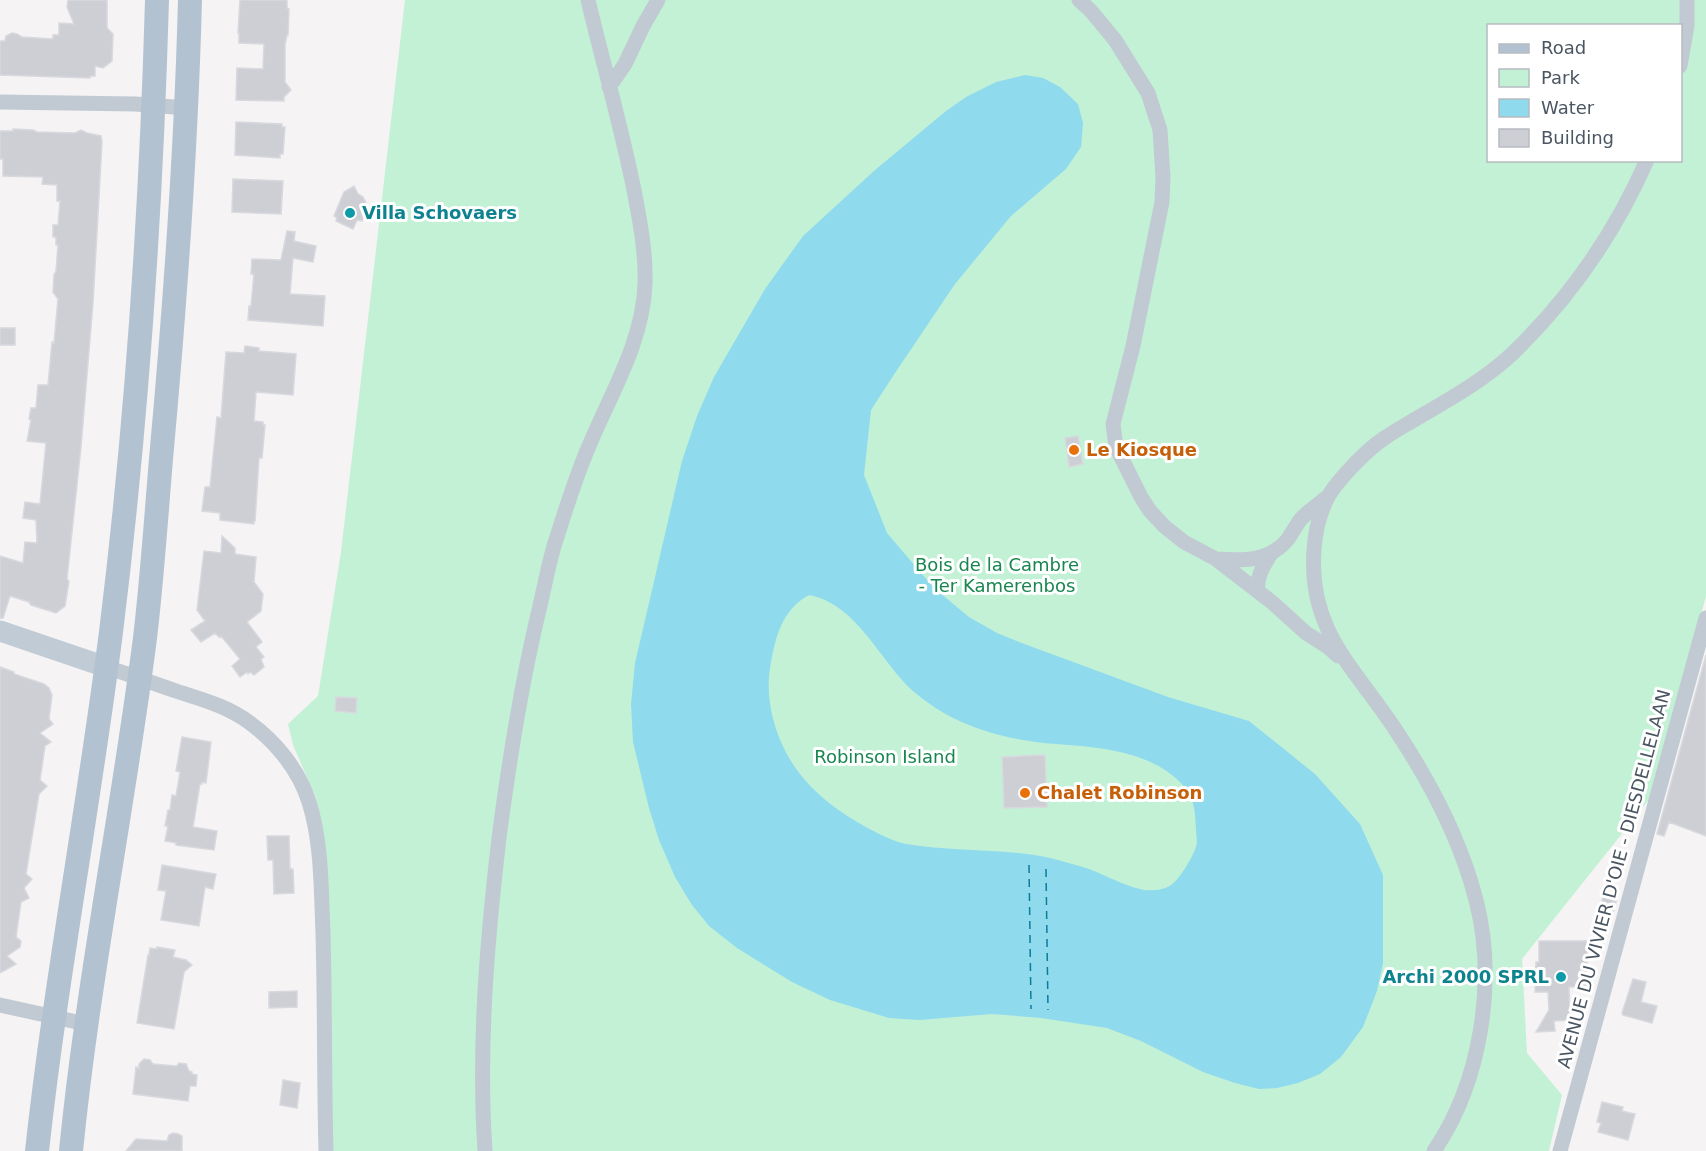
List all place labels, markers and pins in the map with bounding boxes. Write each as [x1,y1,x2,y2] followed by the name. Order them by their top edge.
[362,202,517,223] place label: Villa Schovaers
[343,206,357,220] marker: Villa Schovaers
[1086,439,1197,460] place label: Le Kiosque
[1067,443,1081,457] marker: Le Kiosque
[1037,782,1202,803] place label: Chalet Robinson
[1018,786,1032,800] marker: Chalet Robinson
[1382,966,1549,987] place label: Archi 2000 SPRL
[1554,970,1568,984] marker: Archi 2000 SPRL

